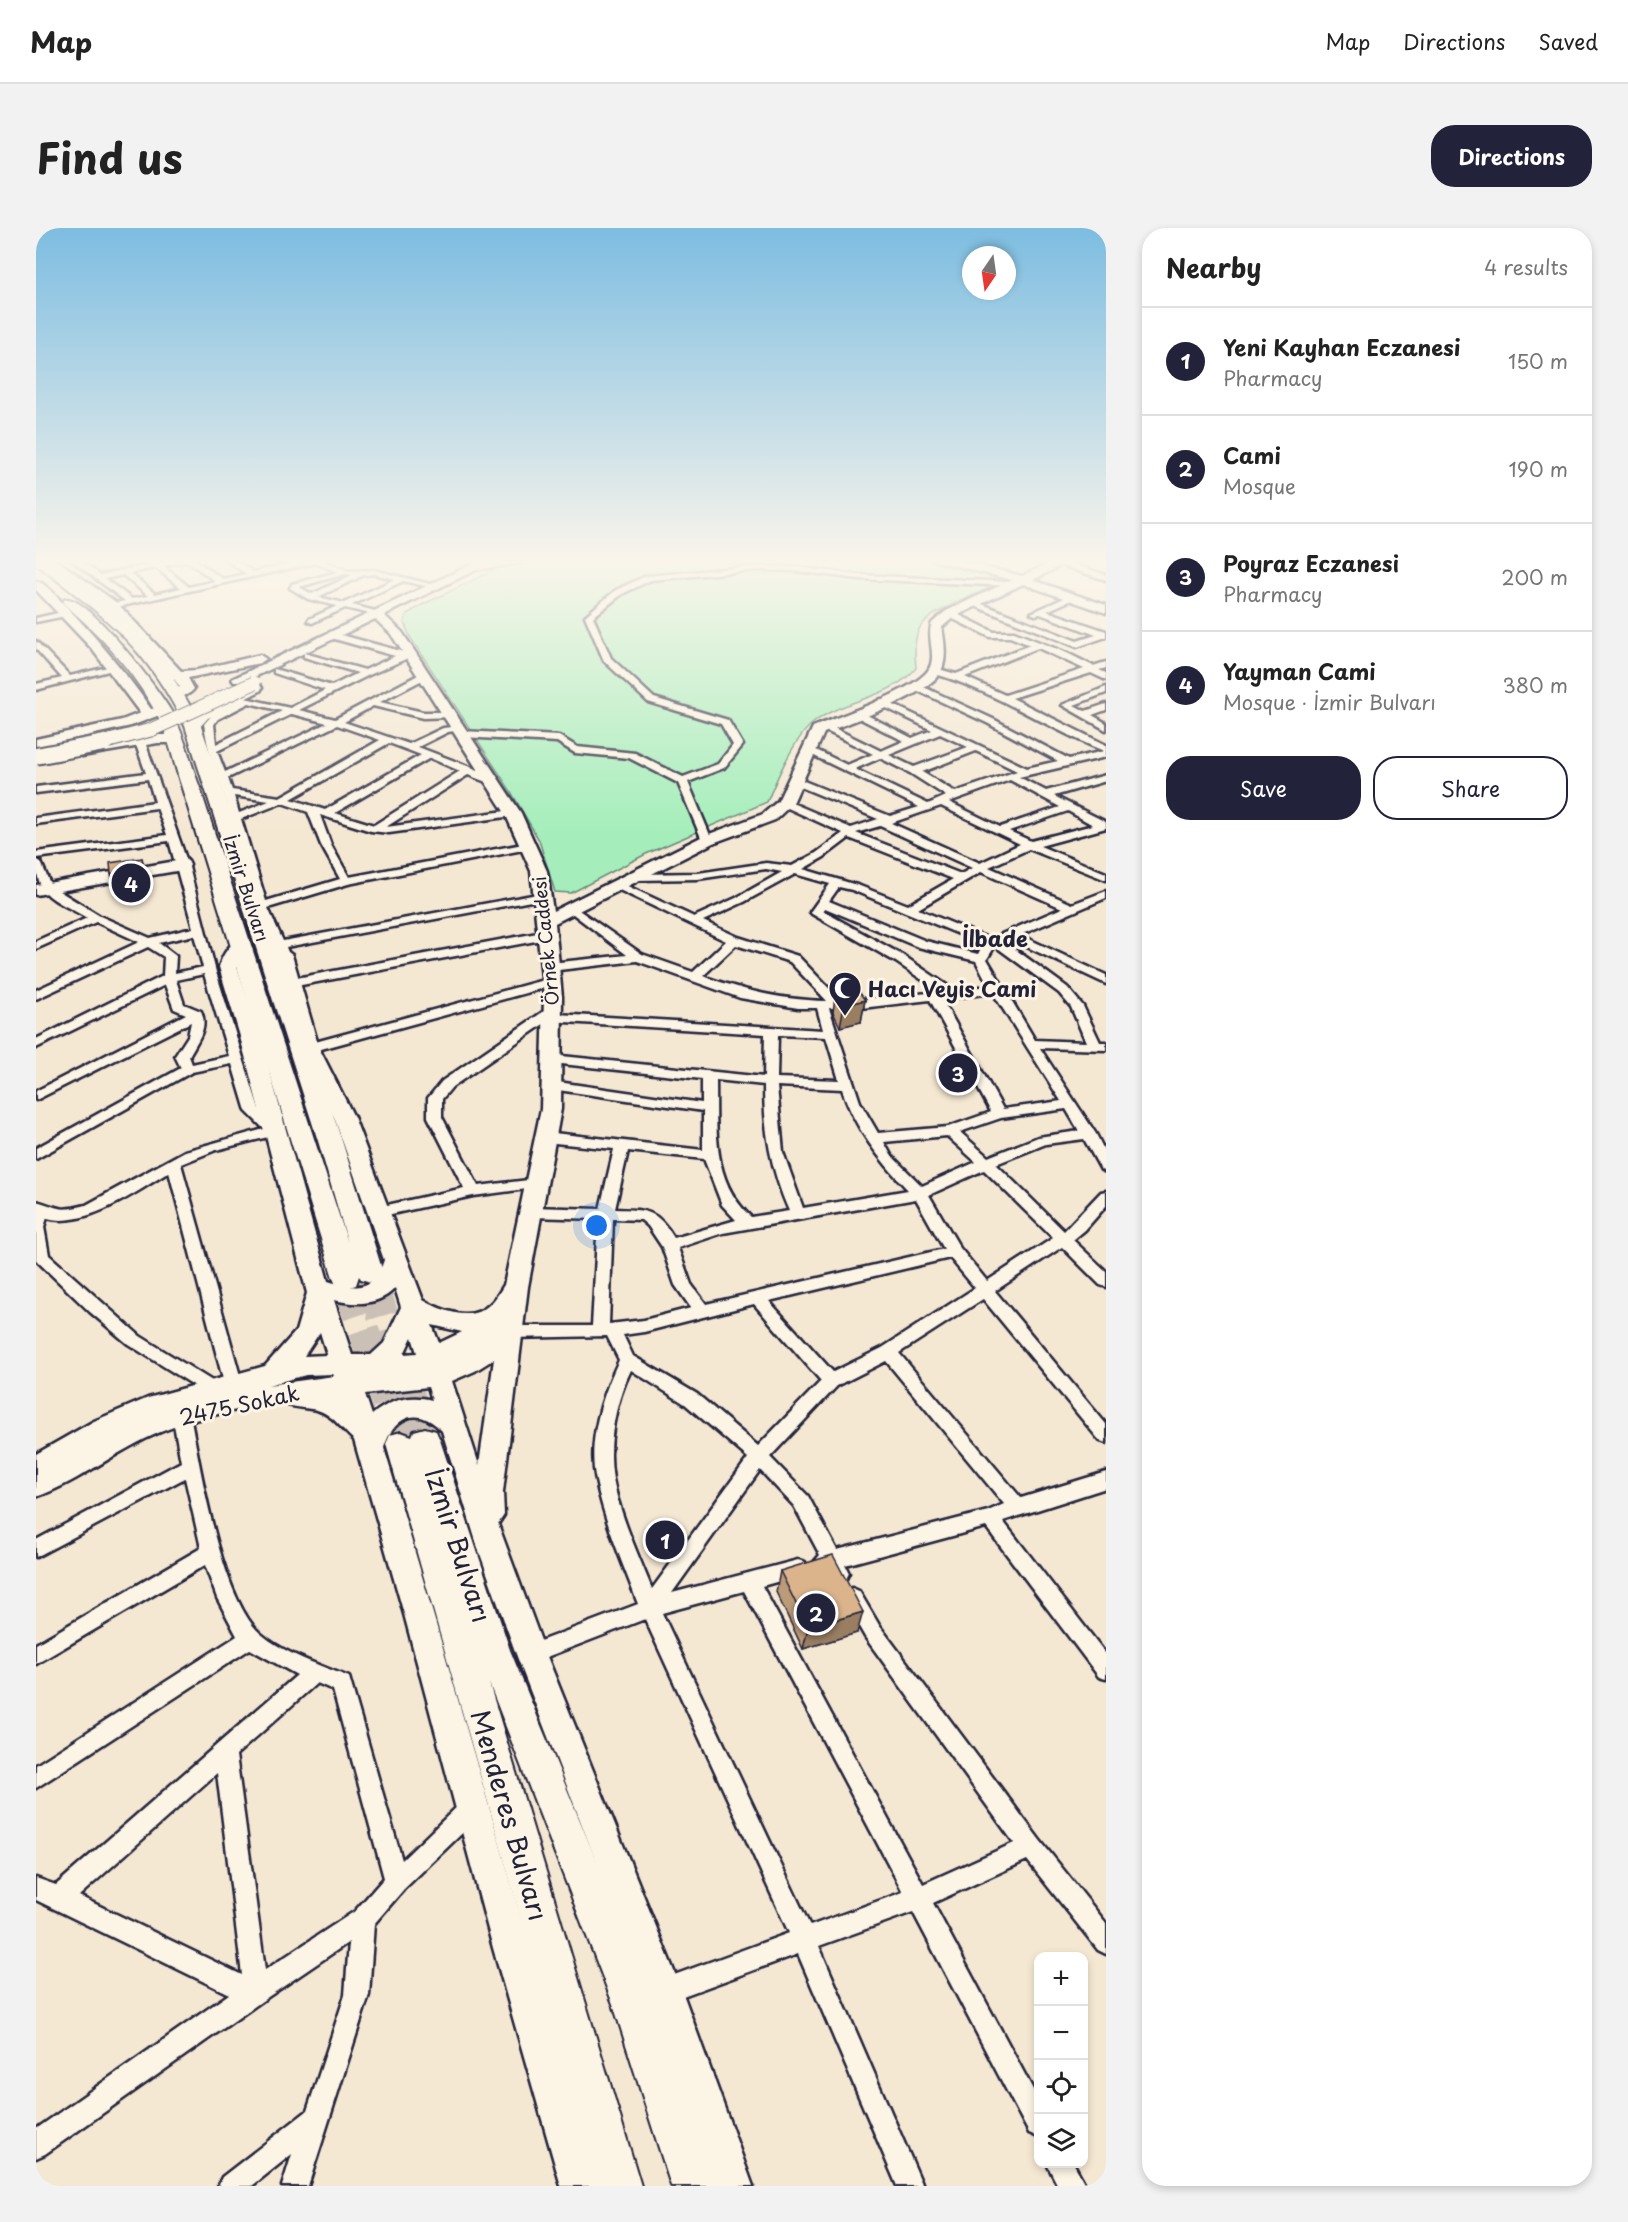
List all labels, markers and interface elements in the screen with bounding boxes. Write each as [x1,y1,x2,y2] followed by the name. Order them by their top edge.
[30,20,92,63] text: Map
[1325,25,1370,57] text: Map
[1403,25,1505,57] text: Directions
[1538,25,1598,57] text: Saved
[36,125,183,188] text: Find us
[1431,125,1592,187] button: Directions
[962,246,1016,300] north arrow
[1166,248,1261,287] text: Nearby
[1484,252,1568,282] text: 4 results
[1223,330,1460,363] text: Yeni Kayhan Eczanesi
[1181,346,1190,376] text: 1
[1508,346,1568,376] text: 150 m
[1223,363,1323,393] text: Pharmacy
[1223,438,1281,471] text: Cami
[1178,454,1193,484] text: 2
[1509,454,1568,484] text: 190 m
[1223,471,1296,501] text: Mosque
[1223,546,1399,579] text: Poyraz Eczanesi
[1179,562,1192,592] text: 3
[1501,562,1568,592] text: 200 m
[1223,579,1323,609] text: Pharmacy
[1223,654,1376,687] text: Yayman Cami
[1179,670,1192,700] text: 4
[1502,670,1568,700] text: 380 m
[1223,687,1436,717] text: Mosque · İzmir Bulvarı
[1166,756,1361,820] button: Save
[1373,756,1568,820] button: Share
[217,831,277,945] street label: İzmir Bulvarı
[112,860,151,906] pin: 4
[525,875,565,1007] street label: Örnek Caddesi
[962,921,1028,954] district label: İlbade
[827,970,863,1017] mosque icon: Hacı Veyis Cami
[868,972,1036,1004] place label: Hacı Veyis Cami
[938,1050,978,1096] pin: 3
[582,1211,611,1240] your location
[176,1376,302,1432] street label: 2475 Sokak
[416,1463,502,1627] street label: İzmir Bulvarı
[646,1518,684,1562] pin: 1
[796,1590,836,1636] pin: 2
[461,1705,559,1925] street label: Menderes Bulvarı
[1034,1952,1088,2168] map controls
[1034,1952,1088,2006] button: +
[1034,2006,1088,2060] button: −
[1034,2060,1088,2114] button: locate
[1034,2114,1088,2168] button: layers

